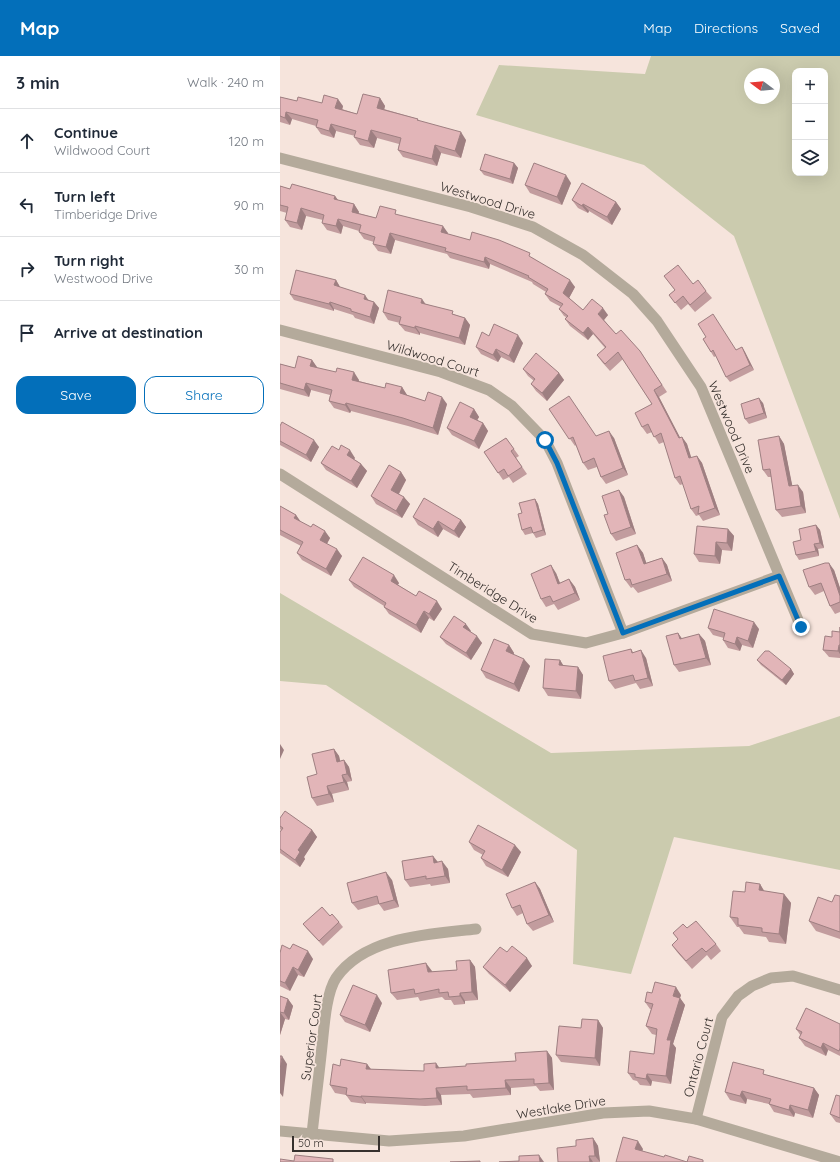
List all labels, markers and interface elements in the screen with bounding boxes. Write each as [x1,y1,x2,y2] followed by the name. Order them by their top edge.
[20,16,59,40] text: Map
[643,19,672,37] text: Map
[694,19,758,37] text: Directions
[780,19,820,37] text: Saved
[744,68,780,104] north arrow
[792,68,828,176] map controls
[792,68,828,104] button: +
[16,72,60,93] text: 3 min
[187,74,264,90] text: Walk · 240 m
[792,104,828,140] button: −
[54,123,118,142] text: Continue
[16,130,38,152] icon: ahead
[229,133,264,149] text: 120 m
[792,140,828,176] button: layers
[54,142,150,158] text: Wildwood Court
[438,178,538,222] street label: Westwood Drive
[54,187,116,206] text: Turn left
[16,194,38,216] icon: left
[234,197,264,213] text: 90 m
[54,206,157,222] text: Timberidge Drive
[54,251,125,270] text: Turn right
[16,258,38,280] icon: right
[234,261,264,277] text: 30 m
[54,270,153,286] text: Westwood Drive
[16,322,38,344] icon: arrive
[54,323,203,342] text: Arrive at destination
[385,336,481,380] street label: Wildwood Court
[16,376,136,414] button: Save
[144,376,264,414] button: Share
[705,378,759,476] street label: Westwood Drive
[536,431,554,449] route start
[445,558,541,626] street label: Timberidge Drive
[792,618,810,636] route end
[297,993,325,1081] street label: Superior Court
[680,1015,716,1099] street label: Ontario Court
[515,1092,607,1122] street label: Westlake Drive
[292,1134,380,1153] scale bar
[298,1136,324,1150] text: 50 m

